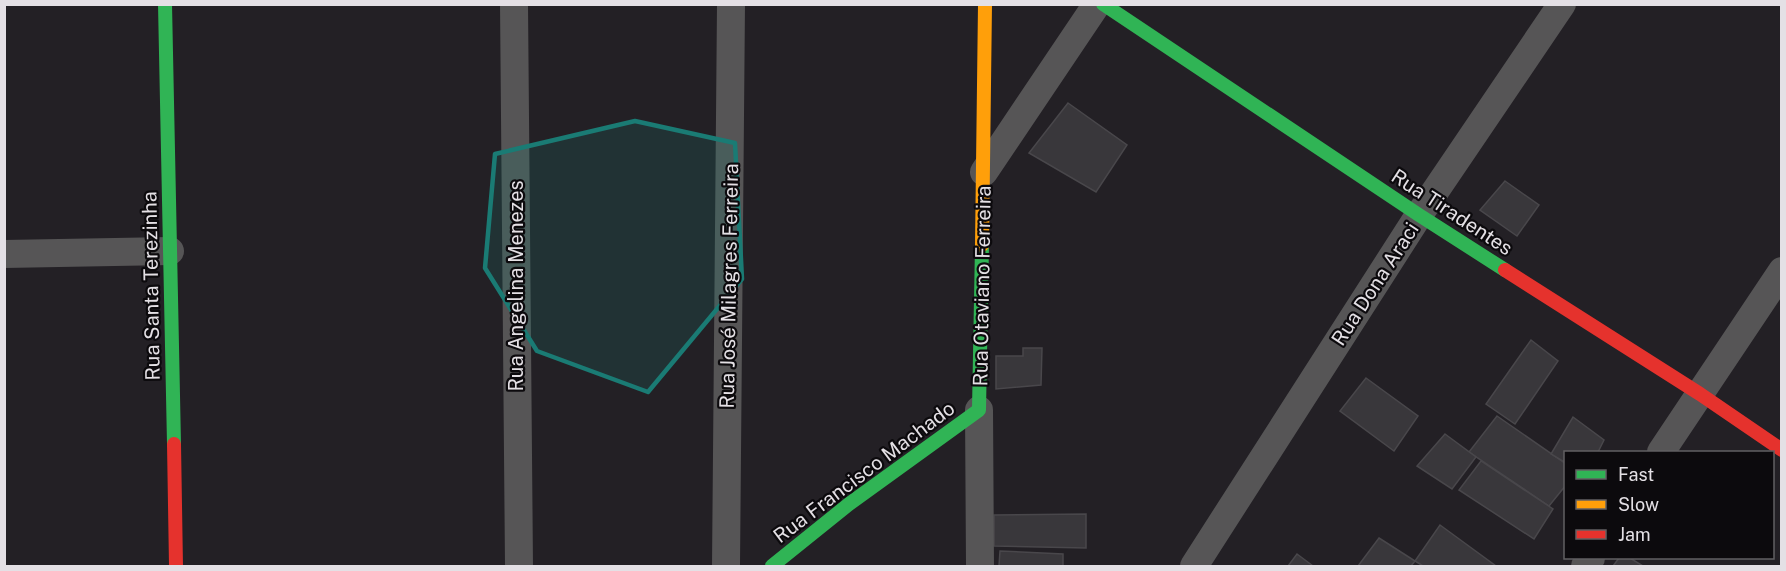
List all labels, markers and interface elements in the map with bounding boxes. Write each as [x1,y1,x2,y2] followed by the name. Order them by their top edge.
[715,163,743,409] street label: Rua José Milagres Ferreira
[1387,164,1517,260] street label: Rua Tiradentes
[504,180,528,392] street label: Rua Angelina Menezes
[968,185,996,387] street label: Rua Otaviano Ferreira
[137,191,165,381] street label: Rua Santa Terezinha
[1326,218,1424,350] street label: Rua Dona Araci
[769,396,959,548] street label: Rua Francisco Machado
[1564,451,1774,559] legend
[1618,464,1654,485] text: Fast
[1618,494,1659,515] text: Slow
[1618,524,1651,545] text: Jam

